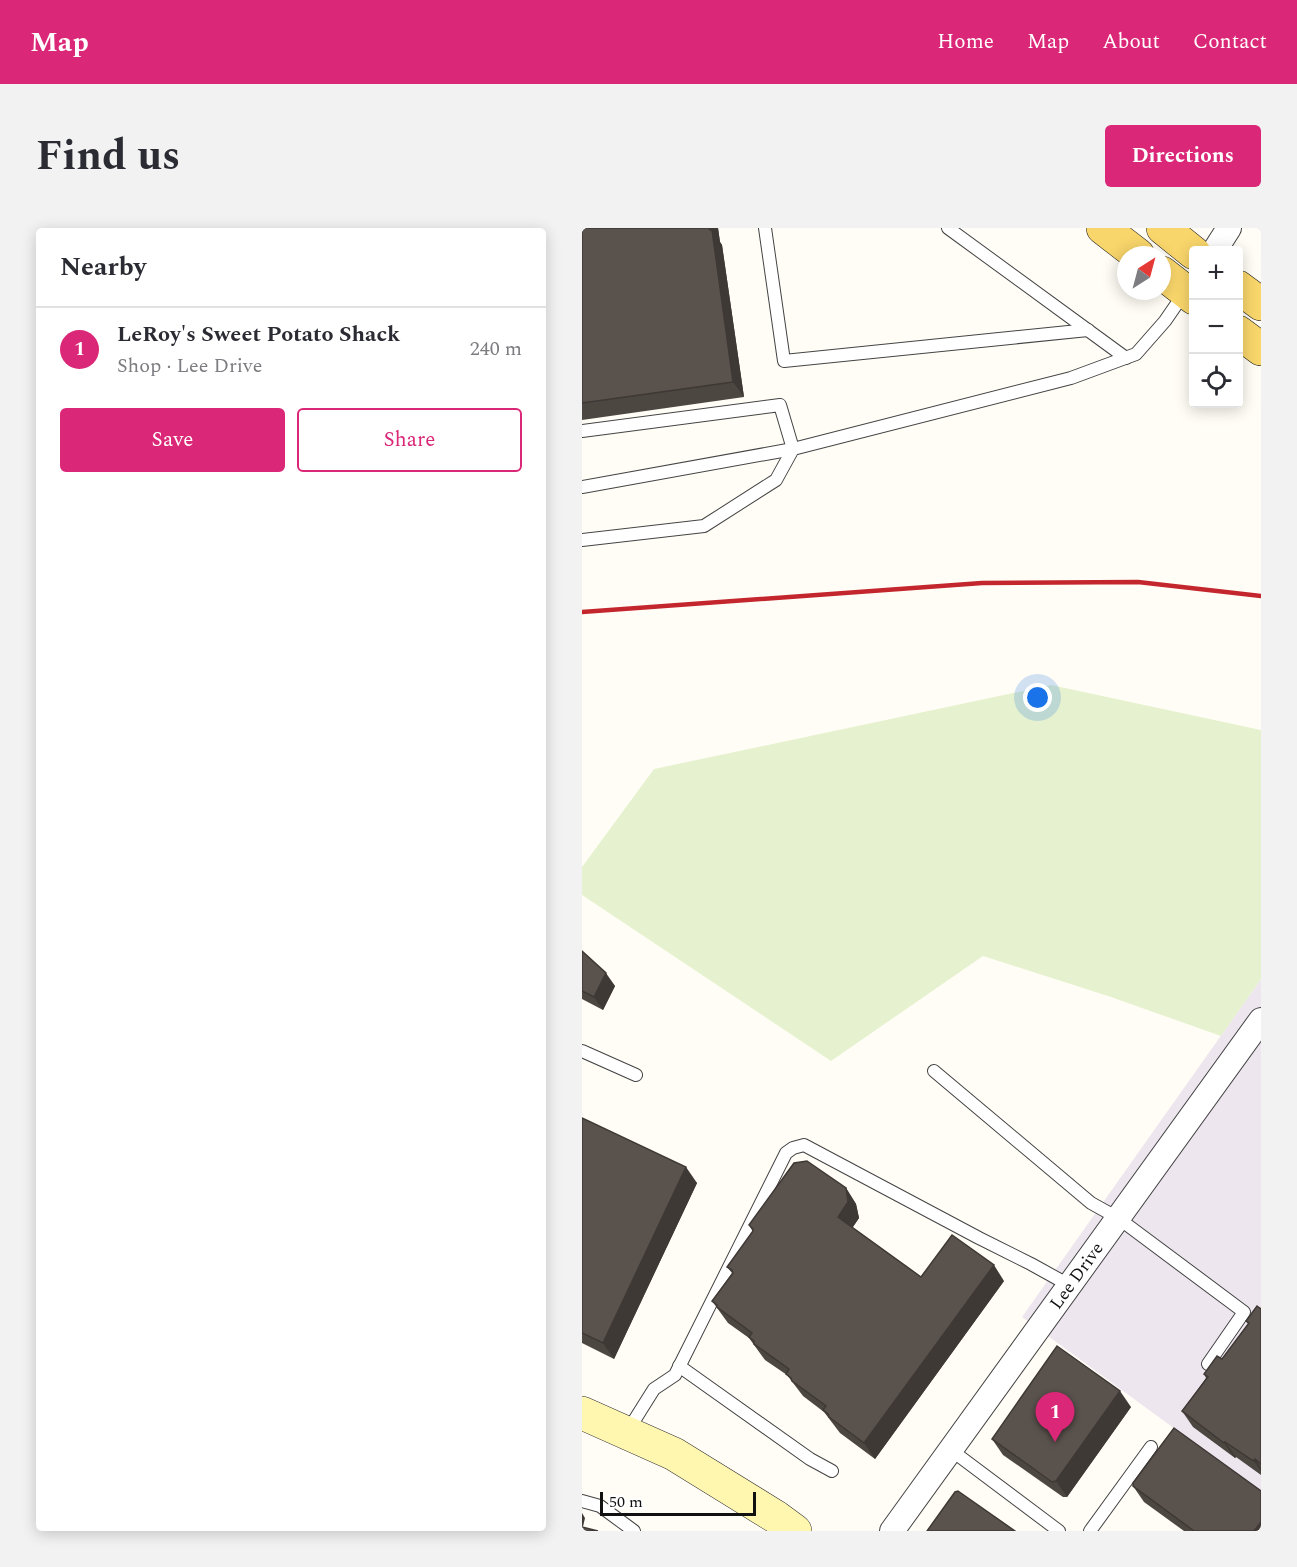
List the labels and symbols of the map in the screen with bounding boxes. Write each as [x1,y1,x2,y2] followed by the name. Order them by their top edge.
[1117,246,1171,300] north arrow
[1023,683,1052,712] your location
[1043,1236,1110,1315] street label: Lee Drive
[1036,1392,1074,1442] pin: 1
[600,1489,756,1516] scale bar

